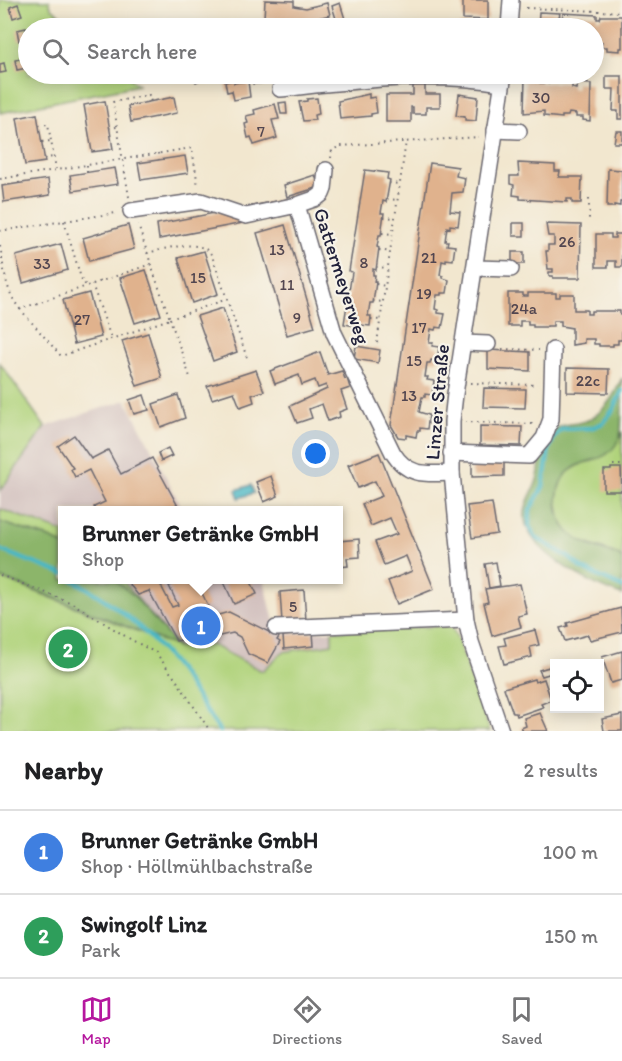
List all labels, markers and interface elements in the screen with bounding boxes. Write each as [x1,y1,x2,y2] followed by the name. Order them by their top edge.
[18,18,604,84] search box
[39,35,72,68] icon: search
[87,38,197,65] text: Search here
[532,88,550,107] house number: 30
[257,122,265,141] house number: 7
[309,205,376,348] street label: Gattermeyerweg
[559,232,575,251] house number: 26
[269,240,285,259] house number: 13
[421,248,437,267] house number: 21
[360,253,369,272] house number: 8
[33,254,51,273] house number: 33
[190,268,206,287] house number: 15
[280,275,295,294] house number: 11
[416,284,432,303] house number: 19
[511,299,538,318] house number: 24a
[293,308,301,327] house number: 9
[74,310,90,329] house number: 27
[411,318,427,337] house number: 17
[420,343,454,461] street label: Linzer Straße
[406,351,422,370] house number: 15
[576,371,600,390] house number: 22c
[401,386,417,405] house number: 13
[301,439,330,468] your location
[58,506,343,584] popup
[82,520,319,547] text: Brunner Getränke GmbH
[82,547,124,571] text: Shop
[289,597,297,616] house number: 5
[182,604,220,648] pin: 1
[48,626,88,672] pin: 2
[550,659,604,713] map controls
[550,659,604,713] button: locate
[24,754,103,786] text: Nearby
[524,758,598,782] text: 2 results
[81,827,318,854] text: Brunner Getränke GmbH
[39,840,48,864] text: 1
[543,840,598,864] text: 100 m
[81,854,313,878] text: Shop · Höllmühlbachstraße
[81,911,207,938] text: Swingolf Linz
[38,924,49,948] text: 2
[545,924,598,948] text: 150 m
[81,938,120,962] text: Park
[80,993,113,1048] tab: Map
[272,993,342,1048] tab: Directions
[502,993,542,1048] tab: Saved

